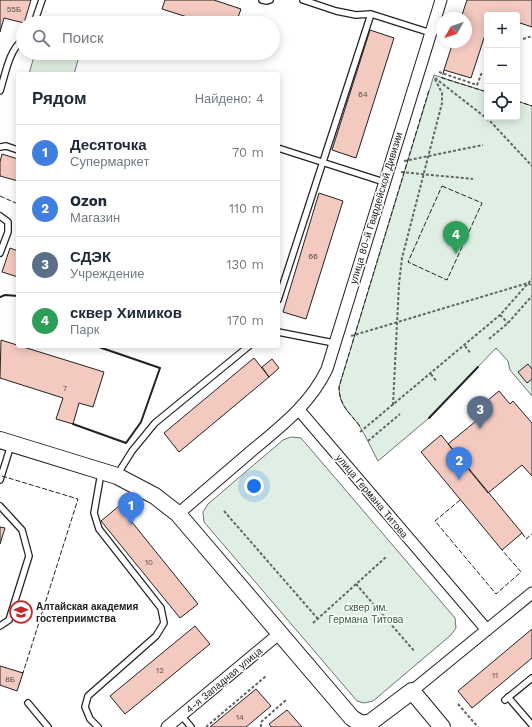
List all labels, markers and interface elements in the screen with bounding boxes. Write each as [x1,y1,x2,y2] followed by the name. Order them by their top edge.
[7,5,21,14] house number: 55Б
[436,12,472,48] north arrow
[484,12,520,120] map controls
[484,12,520,48] button: +
[16,16,280,60] search box
[30,27,52,49] icon: search
[62,29,104,47] text: Поиск
[484,48,520,84] button: −
[484,84,520,120] button: locate
[32,88,87,108] text: Рядом
[358,90,368,99] house number: 64
[195,91,264,106] text: Найдено: 4
[348,131,404,285] street label: улица 80-й Гвардейской Дивизии
[70,136,147,154] text: Десяточка
[42,145,48,160] text: 1
[232,145,264,160] text: 70 m
[70,154,149,169] text: Супермаркет
[70,192,107,210] text: Ozon
[41,201,49,216] text: 2
[229,201,264,216] text: 110 m
[70,210,120,225] text: Магазин
[443,221,469,254] pin: 4
[70,248,111,266] text: СДЭК
[308,252,318,261] house number: 66
[41,257,49,272] text: 3
[226,257,264,272] text: 130 m
[70,266,145,281] text: Учреждение
[70,304,182,322] text: сквер Химиков
[41,313,49,328] text: 4
[227,313,264,328] text: 170 m
[70,322,100,337] text: Парк
[63,384,68,393] house number: 7
[467,396,493,429] pin: 3
[446,447,472,480] pin: 2
[334,452,410,540] street label: улица Германа Титова
[244,476,264,496] your location
[118,492,144,525] pin: 1
[145,558,153,567] house number: 10
[8,599,34,625] school or university icon: Алтайская академия гостеприимства
[36,601,138,624] place label: Алтайская академия гостеприимства
[329,602,404,625] park label: сквер им. Германа Титова
[184,645,265,715] street label: 4-я Западная улица
[156,666,164,675] house number: 12
[492,671,498,680] house number: 11
[5,675,15,684] house number: 8Б
[236,713,244,722] house number: 14

